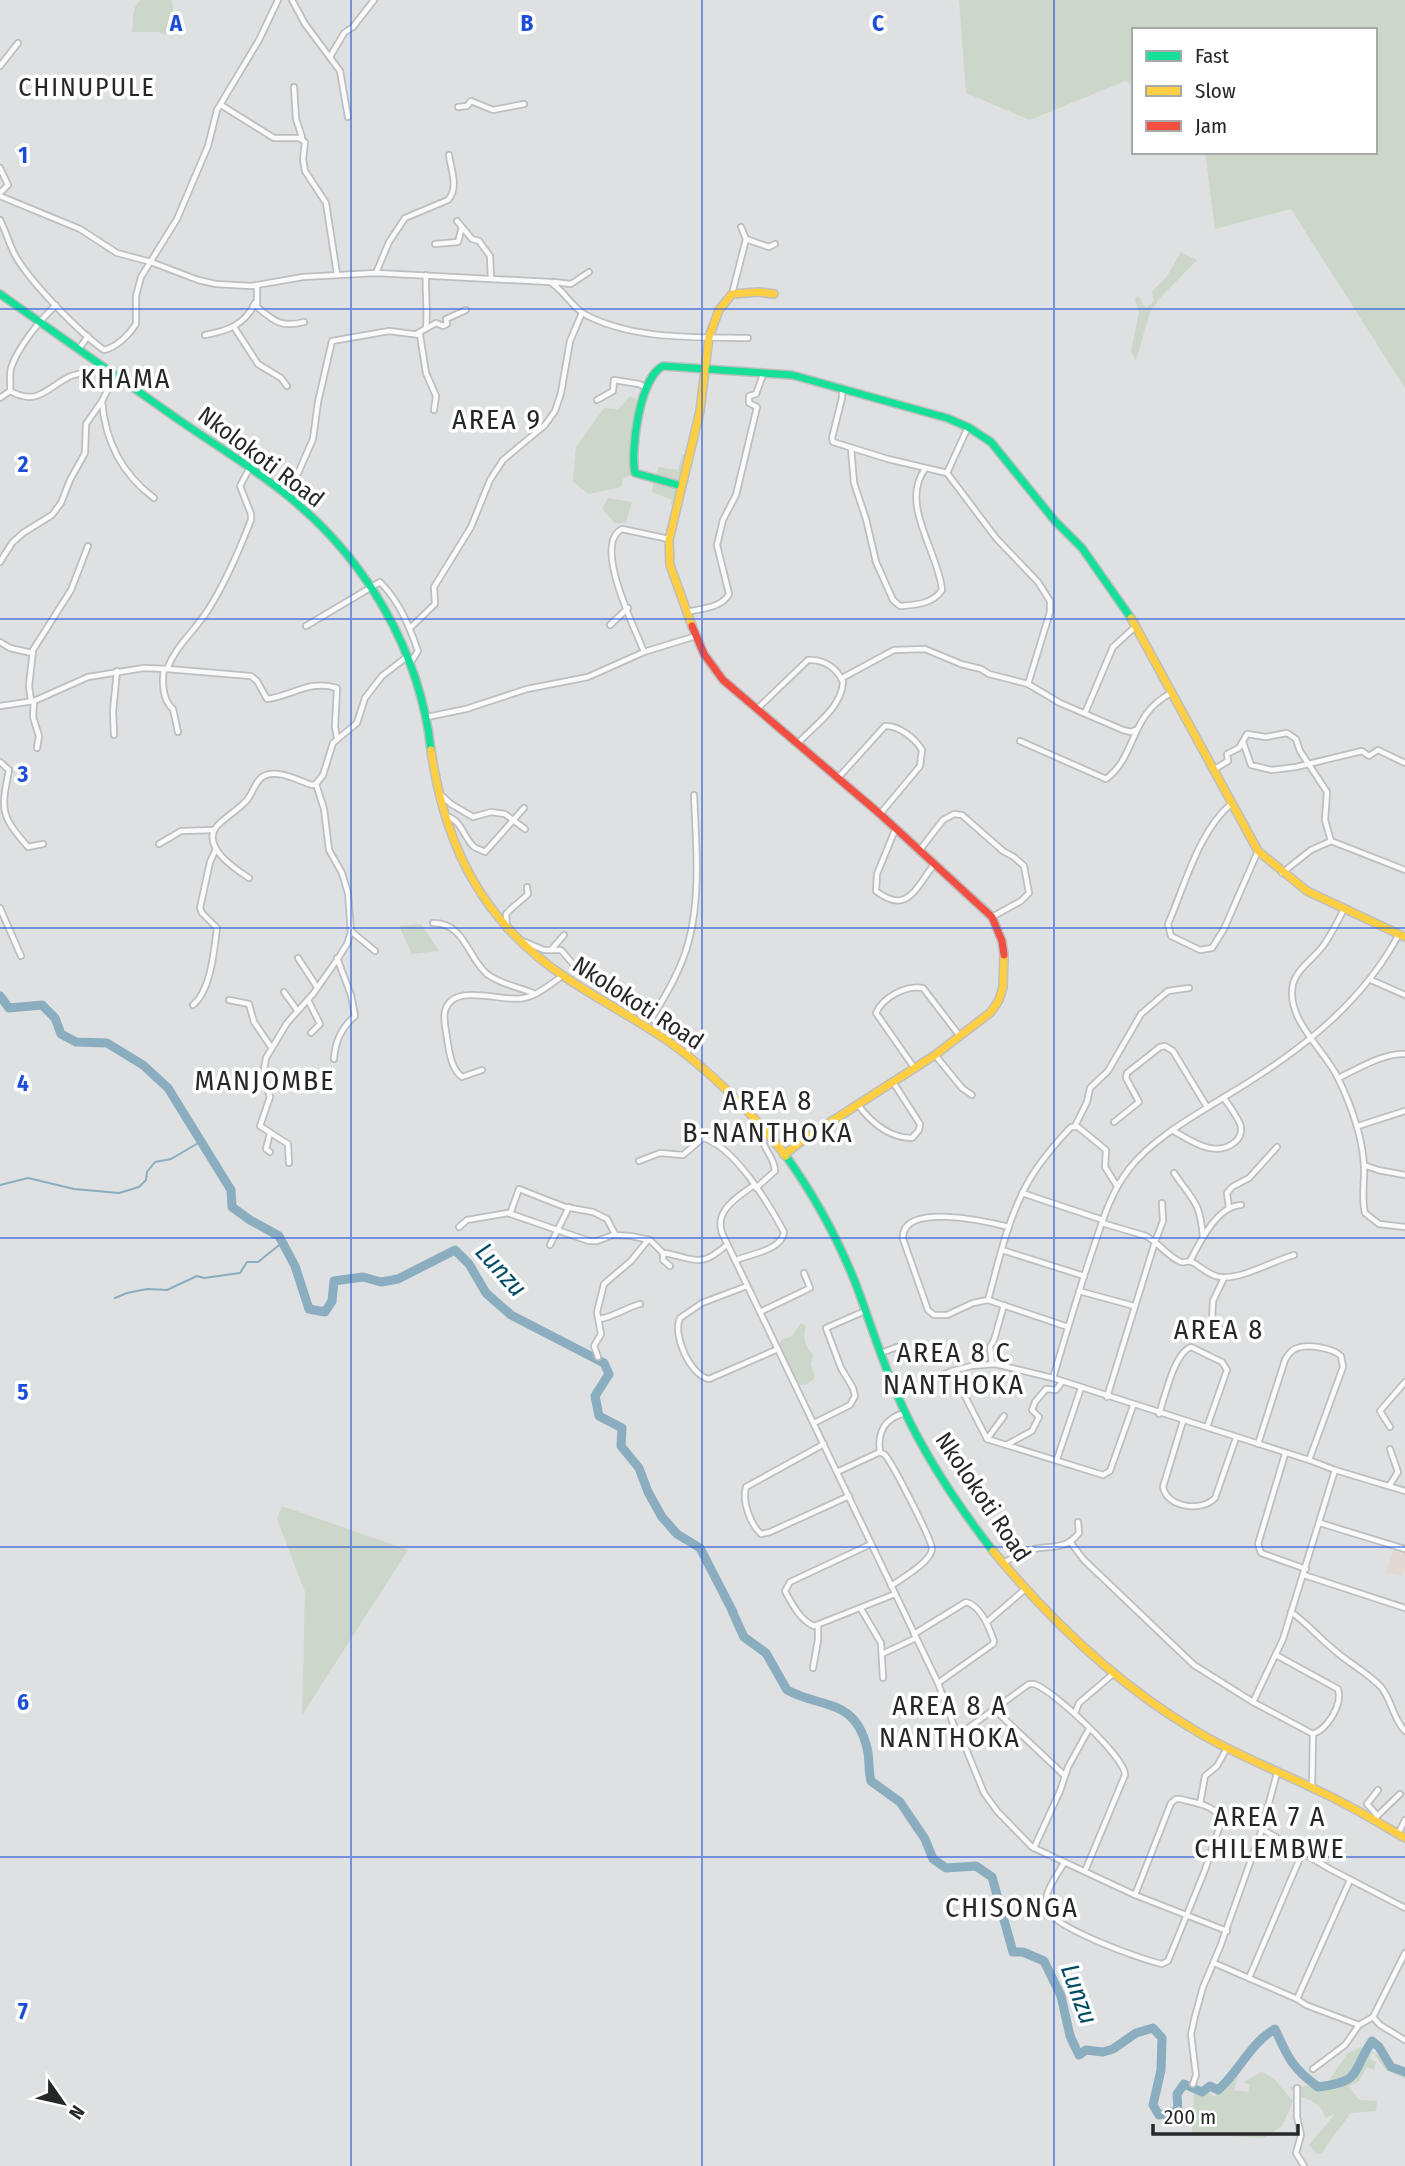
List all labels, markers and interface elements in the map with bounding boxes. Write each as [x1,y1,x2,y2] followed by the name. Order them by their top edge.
[169,9,183,37] text: A
[521,9,534,37] text: B
[872,9,884,37] text: C
[1132,28,1377,154] legend
[1195,43,1229,69] text: Fast
[18,72,156,103] district label: CHINUPULE
[1195,78,1236,104] text: Slow
[1195,113,1227,139] text: Jam
[18,141,28,169] text: 1
[80,362,172,395] district label: KHAMA
[193,401,329,513] street label: Nkolokoti Road
[452,403,542,436] district label: AREA 9
[17,450,29,478] text: 2
[17,760,29,788] text: 3
[568,950,708,1056] street label: Nkolokoti Road
[194,1064,336,1097] district label: MANJOMBE
[17,1069,29,1097] text: 4
[682,1084,854,1149] district label: AREA 8 B-NANTHOKA
[469,1237,533,1303] water label: Lunzu
[1174,1313,1264,1346] district label: AREA 8
[883,1336,1025,1401] district label: AREA 8 C NANTHOKA
[17,1378,29,1406] text: 5
[929,1427,1037,1567] street label: Nkolokoti Road
[17,1688,29,1716] text: 6
[879,1689,1021,1754] district label: AREA 8 A NANTHOKA
[1194,1800,1346,1865] district label: AREA 7 A CHILEMBWE
[945,1891,1079,1924] district label: CHISONGA
[1054,1960,1104,2028] water label: Lunzu
[18,1997,28,2025] text: 7
[28,2068,98,2138] north arrow
[1153,2092,1298,2136] scale bar
[64,2101,89,2123] text: N
[1164,2104,1216,2130] text: 200 m

